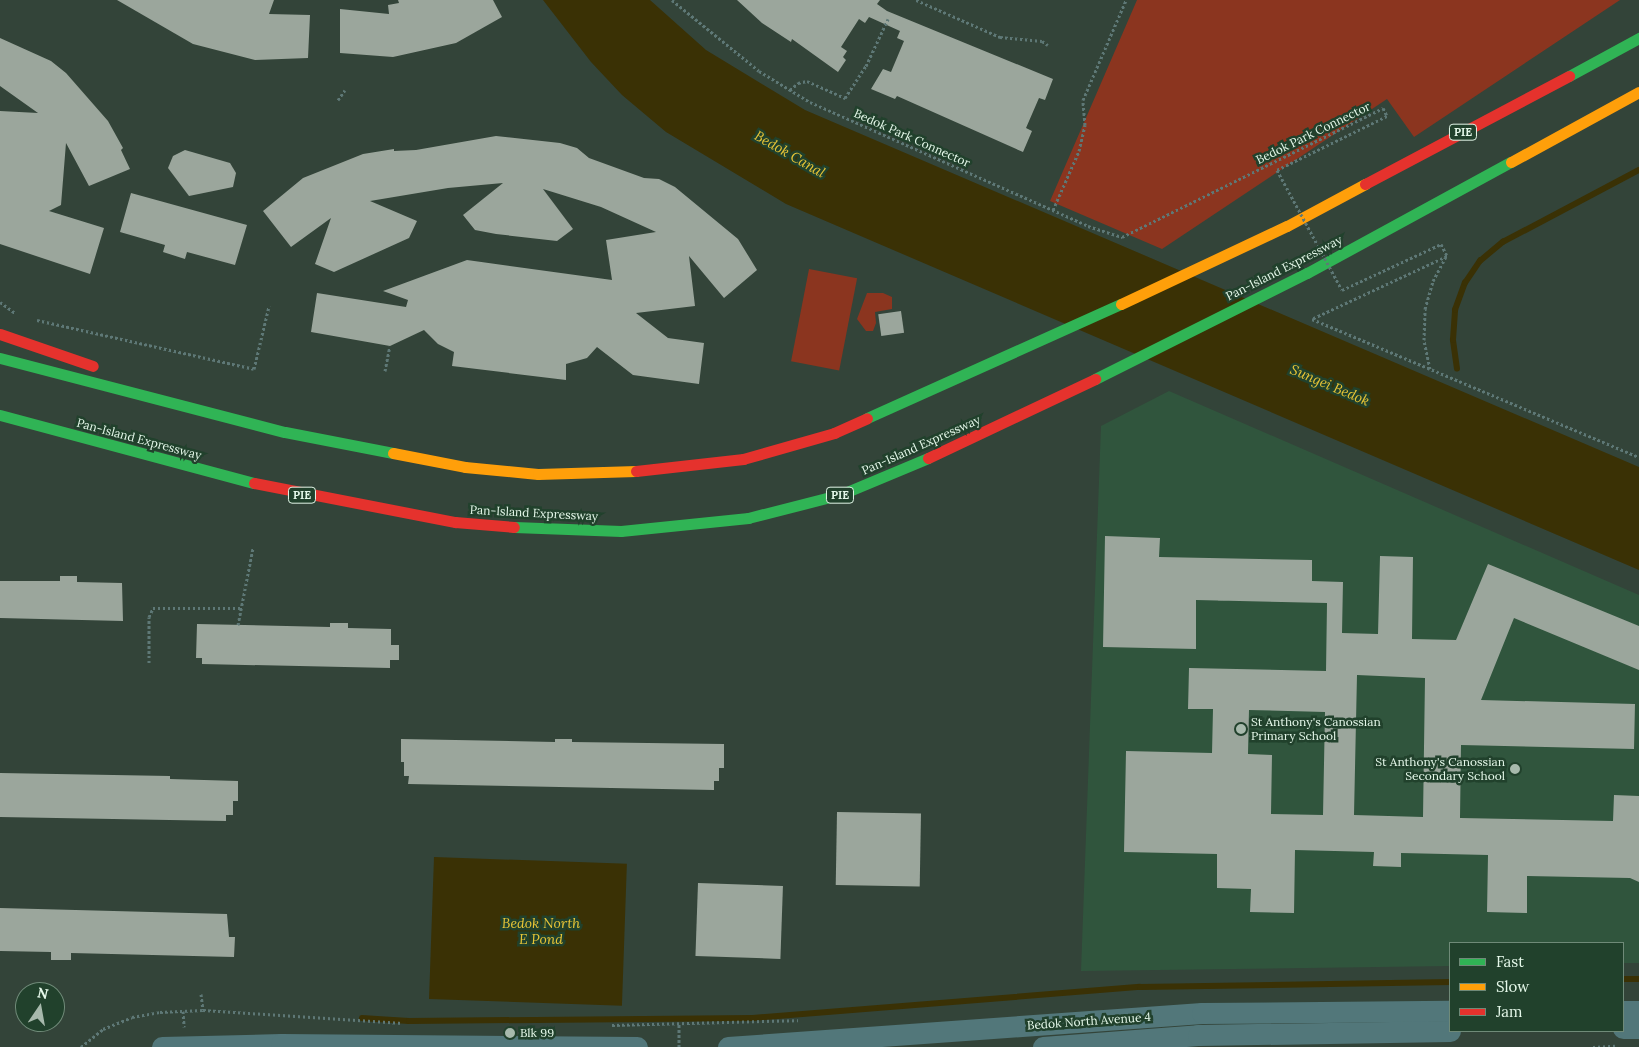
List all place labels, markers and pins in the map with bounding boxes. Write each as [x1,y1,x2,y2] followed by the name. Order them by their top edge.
[1251,715,1381,743] place label: St Anthony's Canossian Primary School
[1235,723,1247,735] marker: St Anthony's Canossian Primary School
[1375,755,1505,783] place label: St Anthony's Canossian Secondary School
[1509,763,1521,775] marker: St Anthony's Canossian Secondary School
[520,1026,554,1040] place label: Blk 99
[504,1027,516,1039] marker: Blk 99

